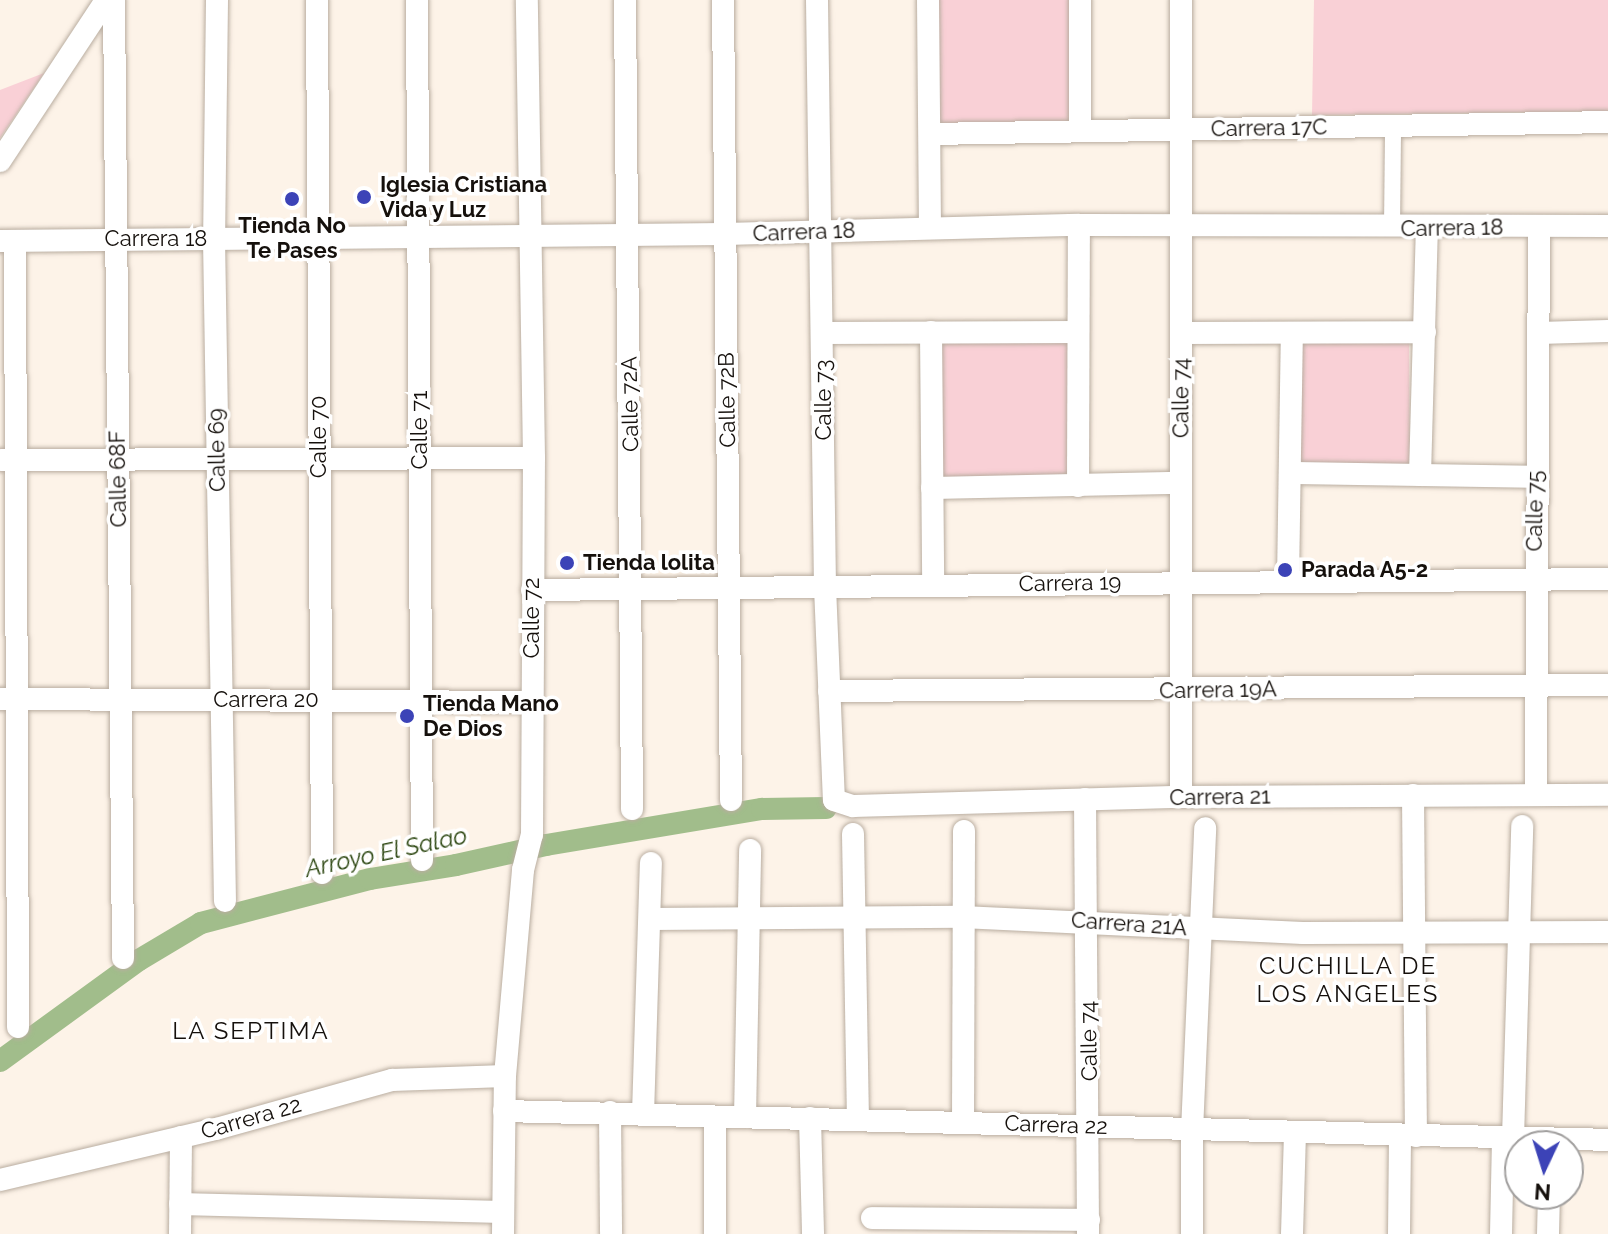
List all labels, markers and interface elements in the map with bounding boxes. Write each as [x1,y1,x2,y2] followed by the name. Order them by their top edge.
[1211,114,1327,142] street label: Carrera 17C
[380,171,547,222] place label: Iglesia Cristiana Vida y Luz
[355,188,373,206] marker: Iglesia Cristiana Vida y Luz
[283,190,301,208] marker: Tienda No Te Pases
[238,212,346,264] place label: Tienda No Te Pases
[1400,214,1504,242] street label: Carrera 18
[752,217,856,247] street label: Carrera 18
[105,226,207,252] street label: Carrera 18
[713,352,741,448] street label: Calle 72B
[616,356,644,452] street label: Calle 72A
[1168,358,1194,438] street label: Calle 74
[811,359,837,441] street label: Calle 73
[407,391,433,469] street label: Calle 71
[306,396,332,478] street label: Calle 70
[203,408,231,492] street label: Calle 69
[104,430,132,528] street label: Calle 68F
[1521,470,1549,552] street label: Calle 75
[583,550,715,576] place label: Tienda lolita
[558,554,576,572] marker: Tienda lolita
[1301,557,1429,583] place label: Parada A5-2
[1276,561,1294,579] marker: Parada A5-2
[1018,569,1122,597] street label: Carrera 19
[519,578,545,658] street label: Calle 72
[1159,676,1277,704] street label: Carrera 19A
[213,687,319,713] street label: Carrera 20
[423,690,559,742] place label: Tienda Mano De Dios
[398,707,416,725] marker: Tienda Mano De Dios
[1169,783,1271,811] street label: Carrera 21
[302,821,470,883] water label: Arroyo El Salao
[1070,907,1188,941] street label: Carrera 21A
[1256,952,1440,1008] district label: CUCHILLA DE LOS ANGELES
[1075,1001,1103,1081] street label: Calle 74
[172,1017,330,1045] district label: LA SEPTIMA
[198,1091,304,1145] street label: Carrera 22
[1004,1110,1108,1140] street label: Carrera 22
[1504,1130,1584,1210] north arrow
[1533,1178,1552,1206] text: N

